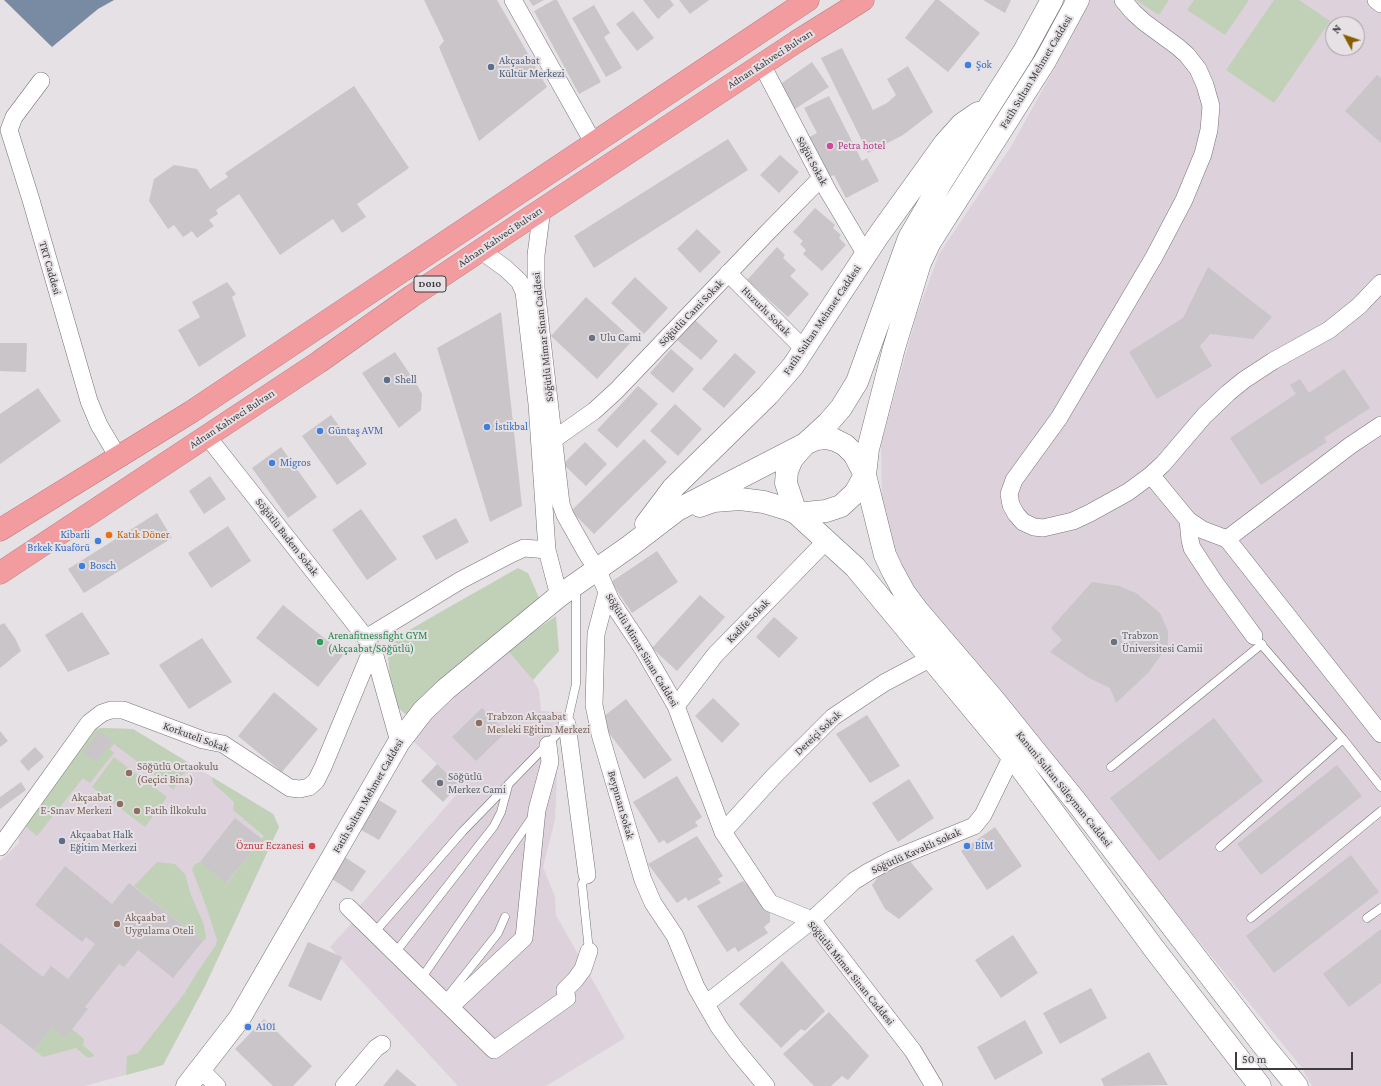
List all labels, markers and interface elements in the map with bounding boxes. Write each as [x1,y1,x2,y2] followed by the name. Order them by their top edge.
[997,13,1075,131] street label: Fatih Sultan Mehmet Caddesi
[1325,16,1365,56] north arrow
[1330,22,1344,36] text: N
[725,26,815,92] street label: Adnan Kahveci Bulvarı
[499,54,565,80] place label: Akçaabat Kültür Merkezi
[976,58,992,72] place label: Şok
[963,60,973,70] marker: Şok
[486,62,496,72] marker: Akçaabat Kültür Merkezi
[794,134,830,188] street label: Söğüt Sokak
[838,139,885,153] place label: Petra hotel
[825,141,835,151] marker: Petra hotel
[455,204,545,270] street label: Adnan Kahveci Bulvarı
[36,240,64,296] street label: TRT Caddesi
[780,263,864,377] street label: Fatih Sultan Mehmet Caddesi
[530,272,556,402] street label: Söğütlü Mimar Sinan Caddesi
[414,276,446,292] road number: D010
[656,277,726,349] street label: Söğütlü Cami Sokak
[739,284,793,338] street label: Huzurlu Sokak
[600,331,641,345] place label: Ulu Cami
[587,333,597,343] marker: Ulu Cami
[395,373,417,387] place label: Shell
[382,375,392,385] marker: Shell
[187,386,277,452] street label: Adnan Kahveci Bulvarı
[495,420,528,434] place label: İstikbal
[482,422,492,432] marker: İstikbal
[328,424,383,438] place label: Güntaş AVM
[315,426,325,436] marker: Güntaş AVM
[280,456,311,470] place label: Migros
[267,458,277,468] marker: Migros
[253,496,321,578] street label: Söğütlü Badem Sokak
[27,528,90,554] place label: Kibarli Brkek Kuaförü
[117,528,170,542] place label: Katık Döner
[104,530,114,540] marker: Katık Döner
[93,536,103,546] marker: Kibarli Brkek Kuaförü
[90,559,116,573] place label: Bosch
[77,561,87,571] marker: Bosch
[603,591,681,709] street label: Söğütlü Mimar Sinan Caddesi
[724,596,772,646] street label: Kadife Sokak
[328,629,427,655] place label: Arenafitnessfight GYM (Akçaabat/Söğütlü)
[1122,629,1203,655] place label: Trabzon Üniversitesi Camii
[315,637,325,647] marker: Arenafitnessfight GYM (Akçaabat/Söğütlü)
[1109,637,1119,647] marker: Trabzon Üniversitesi Camii
[792,708,844,758] street label: Dereiçi Sokak
[487,710,590,736] place label: Trabzon Akçaabat Mesleki Eğitim Merkezi
[474,718,484,728] marker: Trabzon Akçaabat Mesleki Eğitim Merkezi
[161,719,231,755] street label: Korkuteli Sokak
[1013,728,1115,850] street label: Kanuni Sultan Süleyman Caddesi
[330,737,406,855] street label: Fatih Sultan Mehmet Caddesi
[137,760,218,786] place label: Söğütlü Ortaokulu (Geçici Bina)
[124,768,134,778] marker: Söğütlü Ortaokulu (Geçici Bina)
[605,769,637,841] street label: Beypınarı Sokak
[448,770,506,796] place label: Söğütlü Merkez Cami
[435,778,445,788] marker: Söğütlü Merkez Cami
[41,791,112,817] place label: Akçaabat E-Sınav Merkezi
[115,799,125,809] marker: Akçaabat E-Sınav Merkezi
[145,804,206,818] place label: Fatih İlkokulu
[132,806,142,816] marker: Fatih İlkokulu
[869,825,963,877] street label: Söğütlü Kavaklı Sokak
[70,828,137,854] place label: Akçaabat Halk Eğitim Merkezi
[57,836,67,846] marker: Akçaabat Halk Eğitim Merkezi
[236,839,304,853] place label: Öznur Eczanesi
[975,839,993,853] place label: BİM
[307,841,317,851] marker: Öznur Eczanesi
[962,841,972,851] marker: BİM
[125,911,194,937] place label: Akçaabat Uygulama Oteli
[805,918,897,1028] street label: Söğütlü Mimar Sinan Caddesi
[112,919,122,929] marker: Akçaabat Uygulama Oteli
[256,1020,276,1034] place label: A101
[243,1022,253,1032] marker: A101
[1237,1044,1355,1070] scale bar
[1242,1052,1266,1066] text: 50 m

